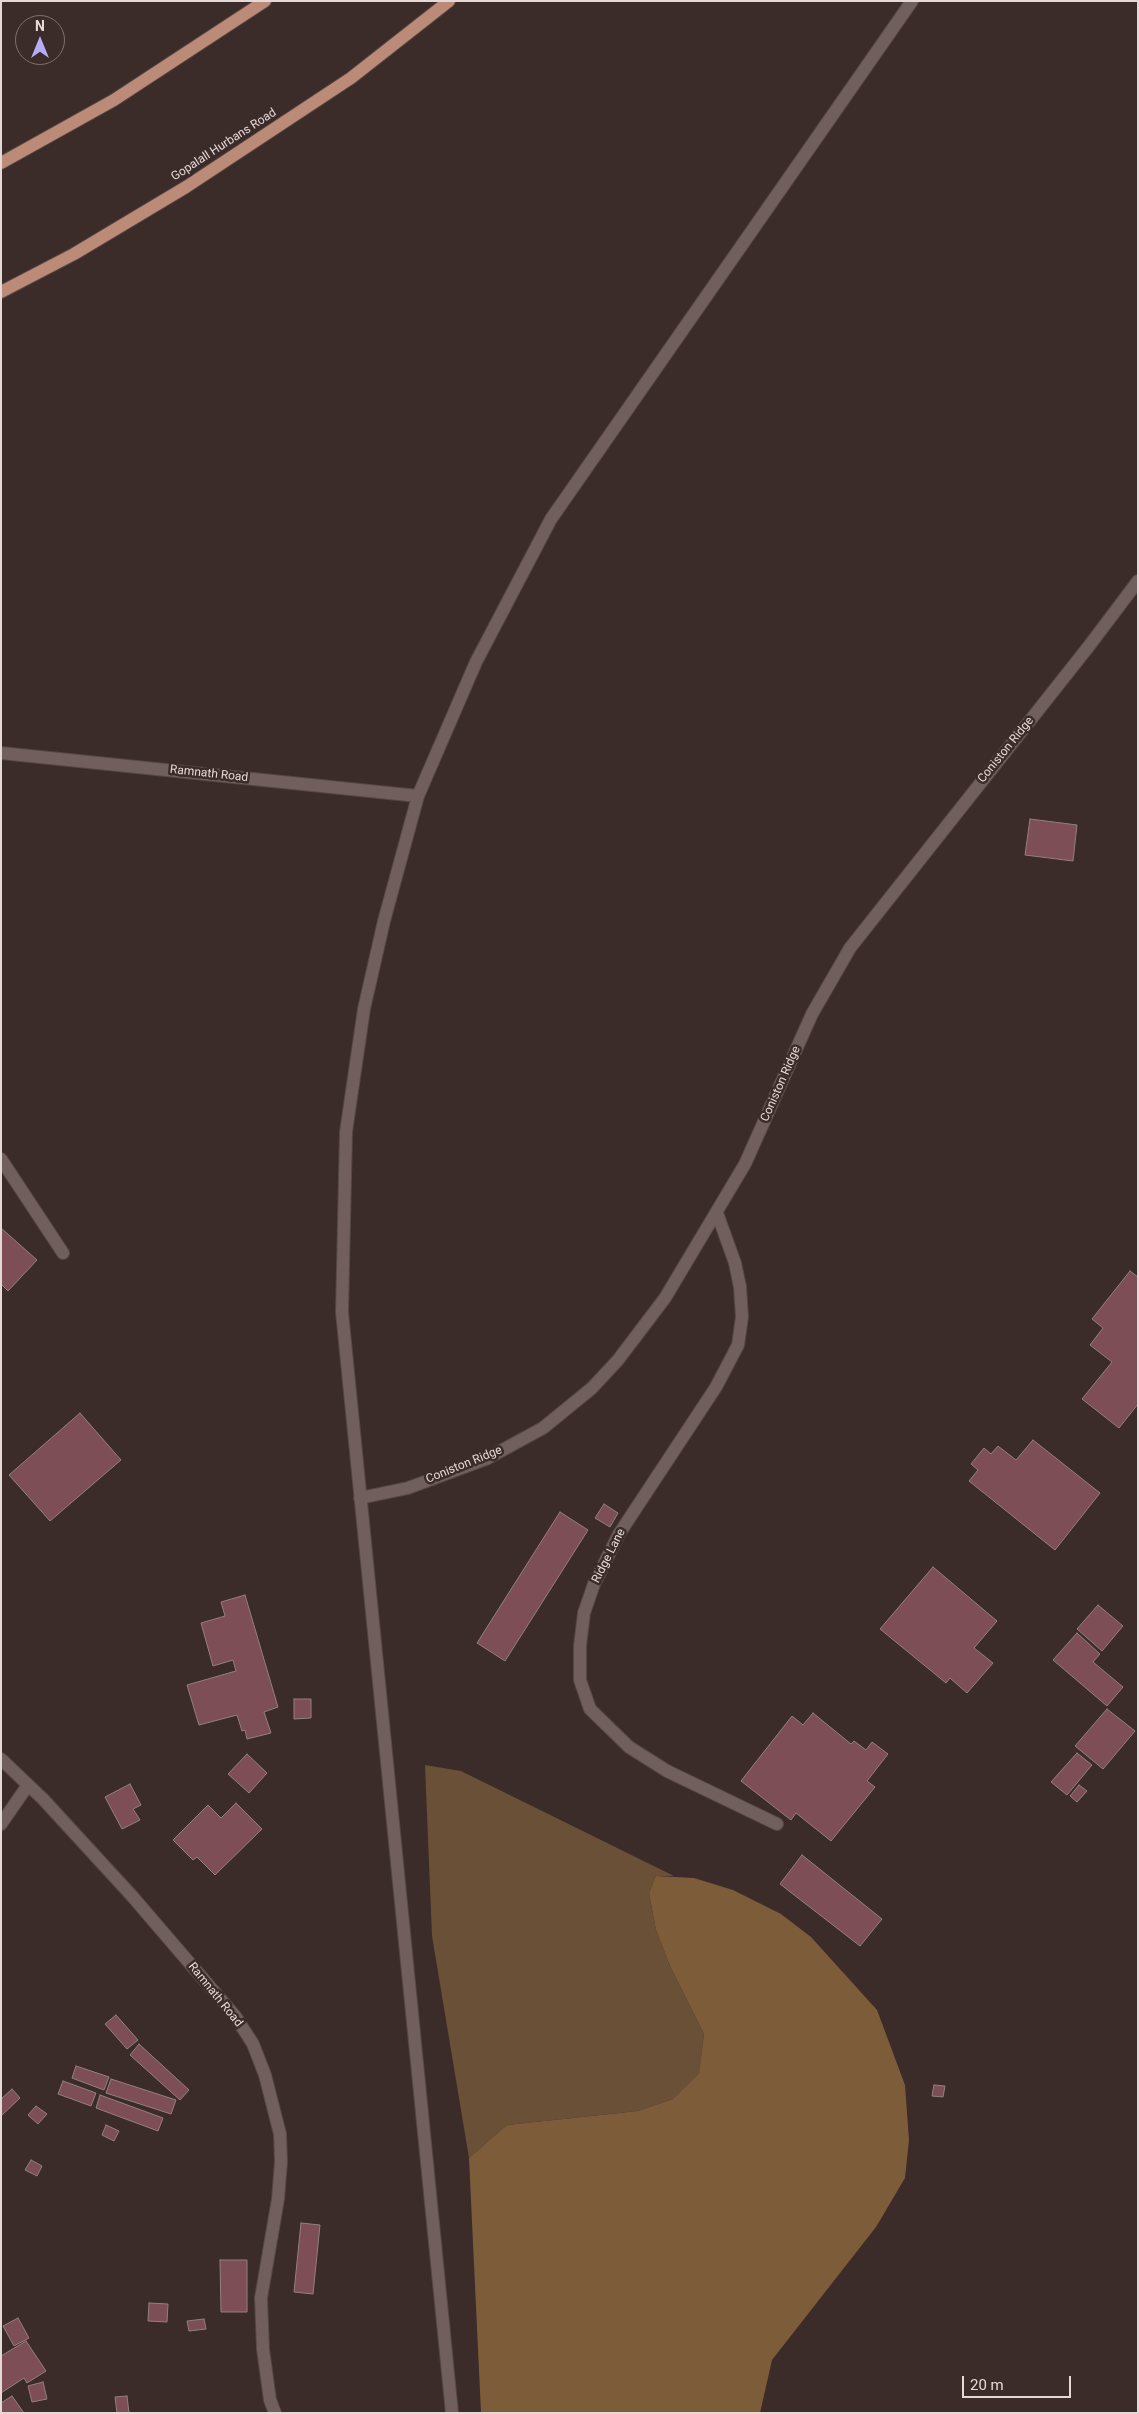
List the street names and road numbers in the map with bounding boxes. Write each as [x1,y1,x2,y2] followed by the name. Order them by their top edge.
[169,106,279,184] street label: Gopalall Hurbans Road
[975,714,1037,786] street label: Coniston Ridge
[169,763,249,785] street label: Ramnath Road
[758,1044,804,1124] street label: Coniston Ridge
[424,1443,504,1487] street label: Coniston Ridge
[589,1526,629,1586] street label: Ridge Lane
[185,1960,245,2030] street label: Ramnath Road

